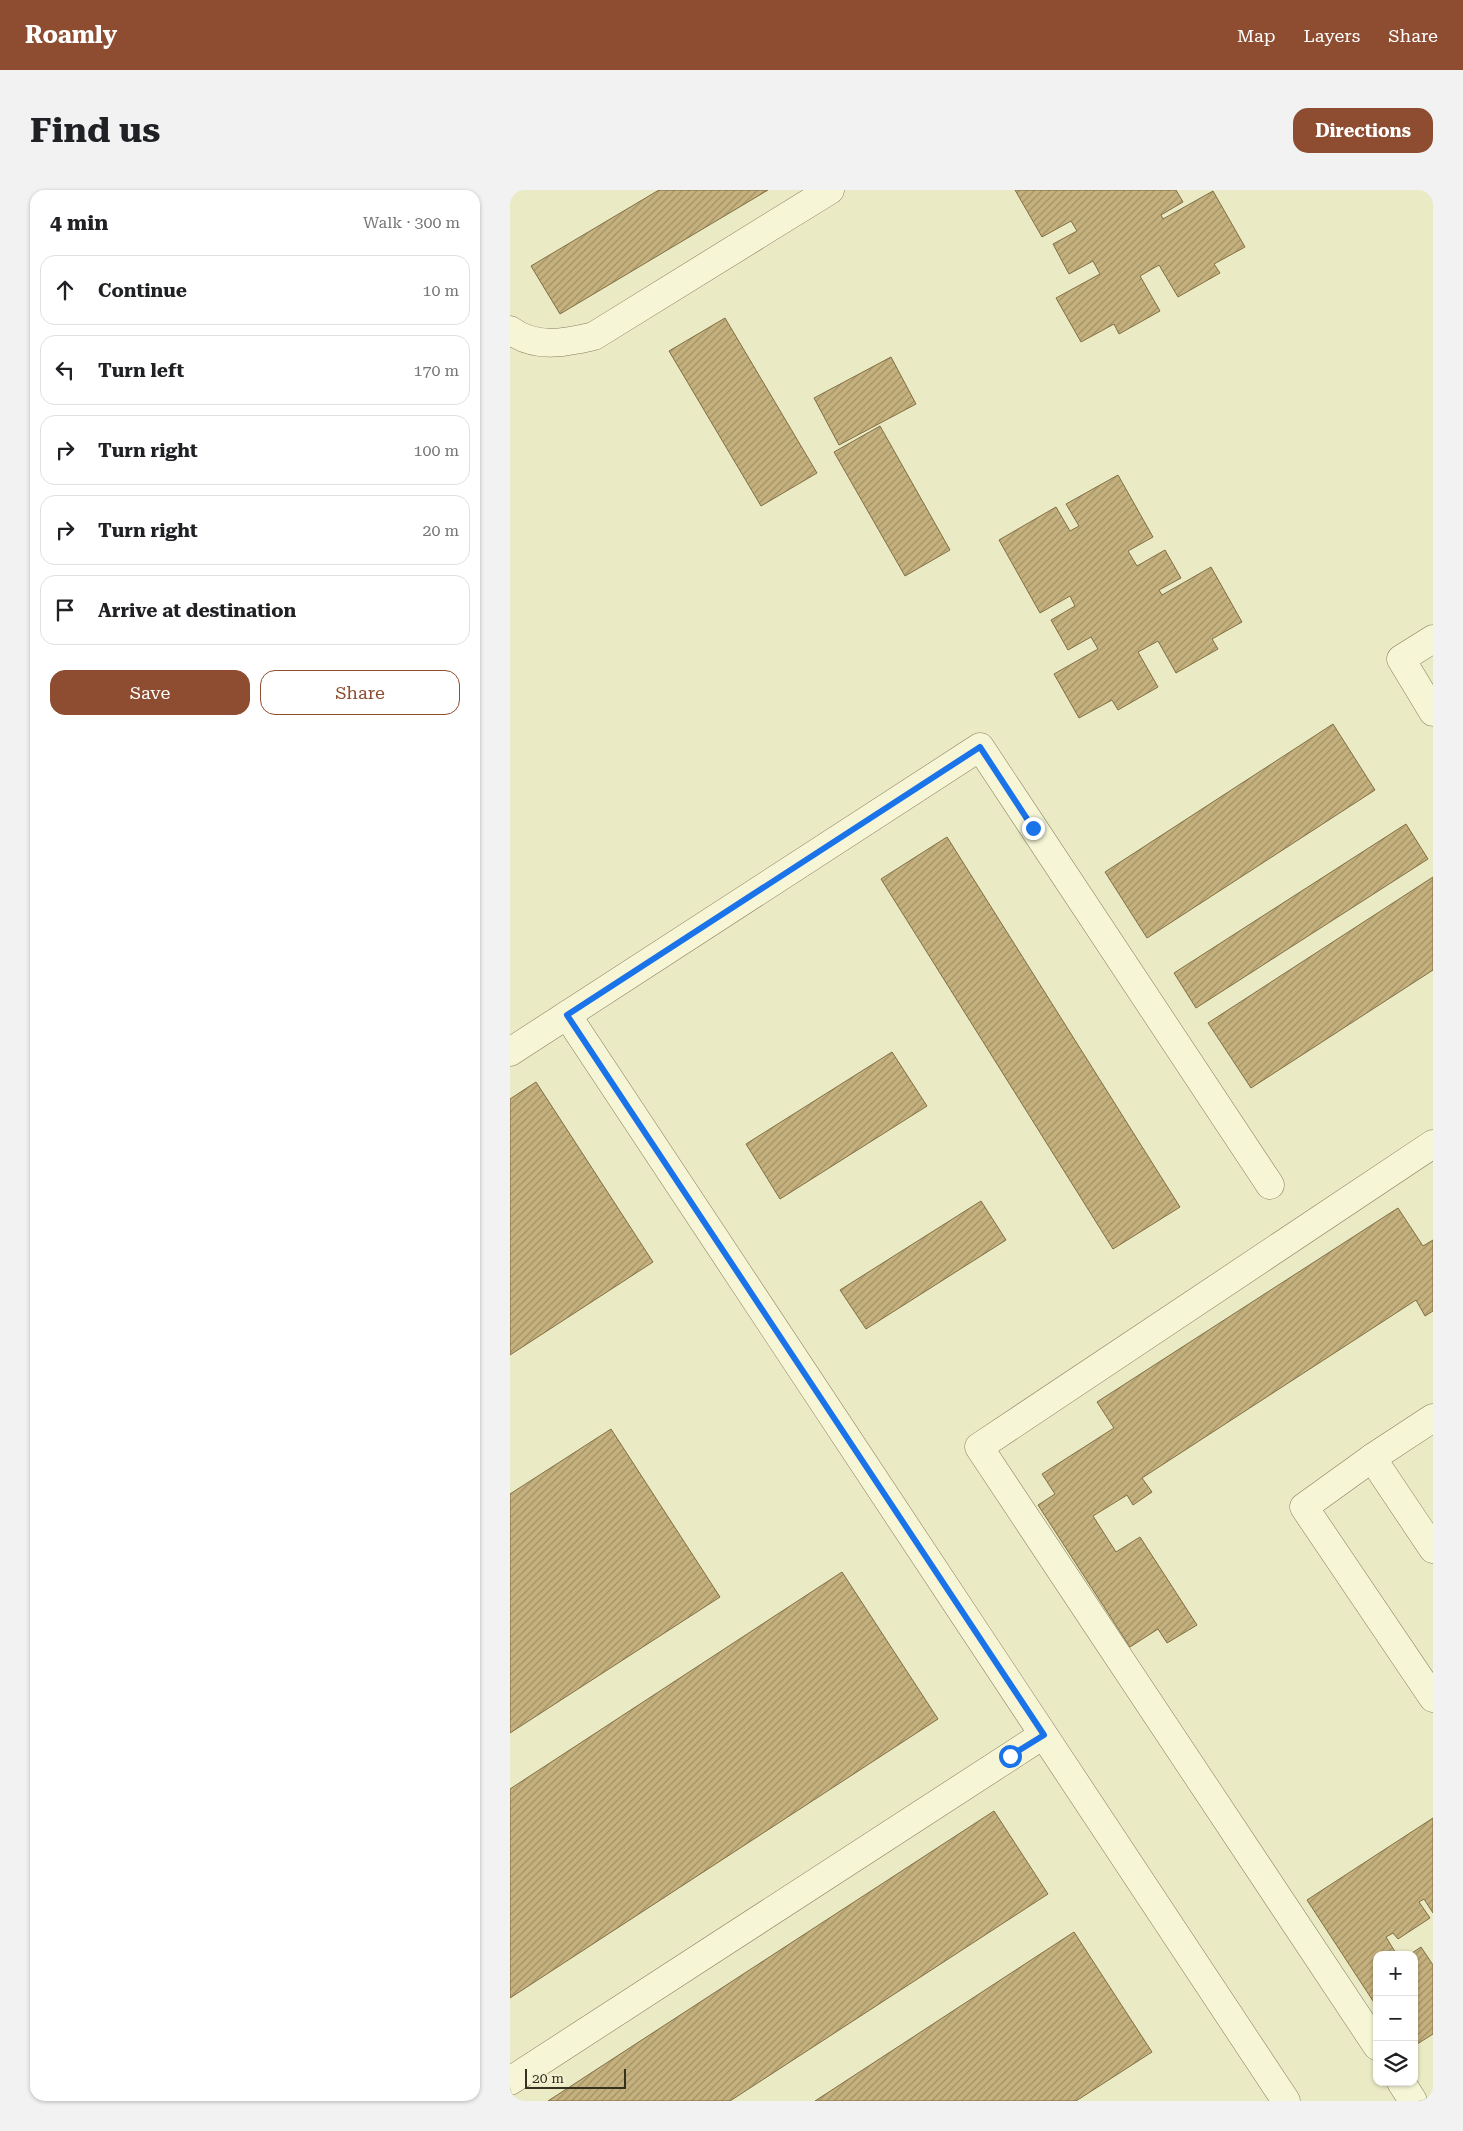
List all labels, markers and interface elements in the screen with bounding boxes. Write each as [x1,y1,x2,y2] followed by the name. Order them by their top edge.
[25,21,117,49] text: Roamly
[1237,25,1276,46] text: Map
[1304,25,1360,46] text: Layers
[1388,25,1438,46] text: Share
[1293,108,1433,153] button: Directions
[30,110,160,151] text: Find us
[50,211,108,235] text: 4 min
[363,213,460,232] text: Walk · 300 m
[51,276,79,304] icon: ahead
[98,279,187,302] text: Continue
[422,281,459,300] text: 10 m
[51,356,79,384] icon: left
[98,359,184,382] text: Turn left
[413,361,459,380] text: 170 m
[51,436,79,464] icon: right
[98,439,198,462] text: Turn right
[413,441,459,460] text: 100 m
[51,516,79,544] icon: right
[98,519,198,542] text: Turn right
[422,521,459,540] text: 20 m
[51,596,79,624] icon: arrive
[98,599,296,622] text: Arrive at destination
[50,670,250,715] button: Save
[260,670,460,715] button: Share
[1022,817,1045,840] route end
[999,1745,1022,1768] route start
[1373,1951,1418,2086] map controls
[1373,1951,1418,1996] button: +
[1373,1996,1418,2041] button: −
[1373,2041,1418,2086] button: layers
[525,2066,626,2089] scale bar
[532,2070,564,2086] text: 20 m

